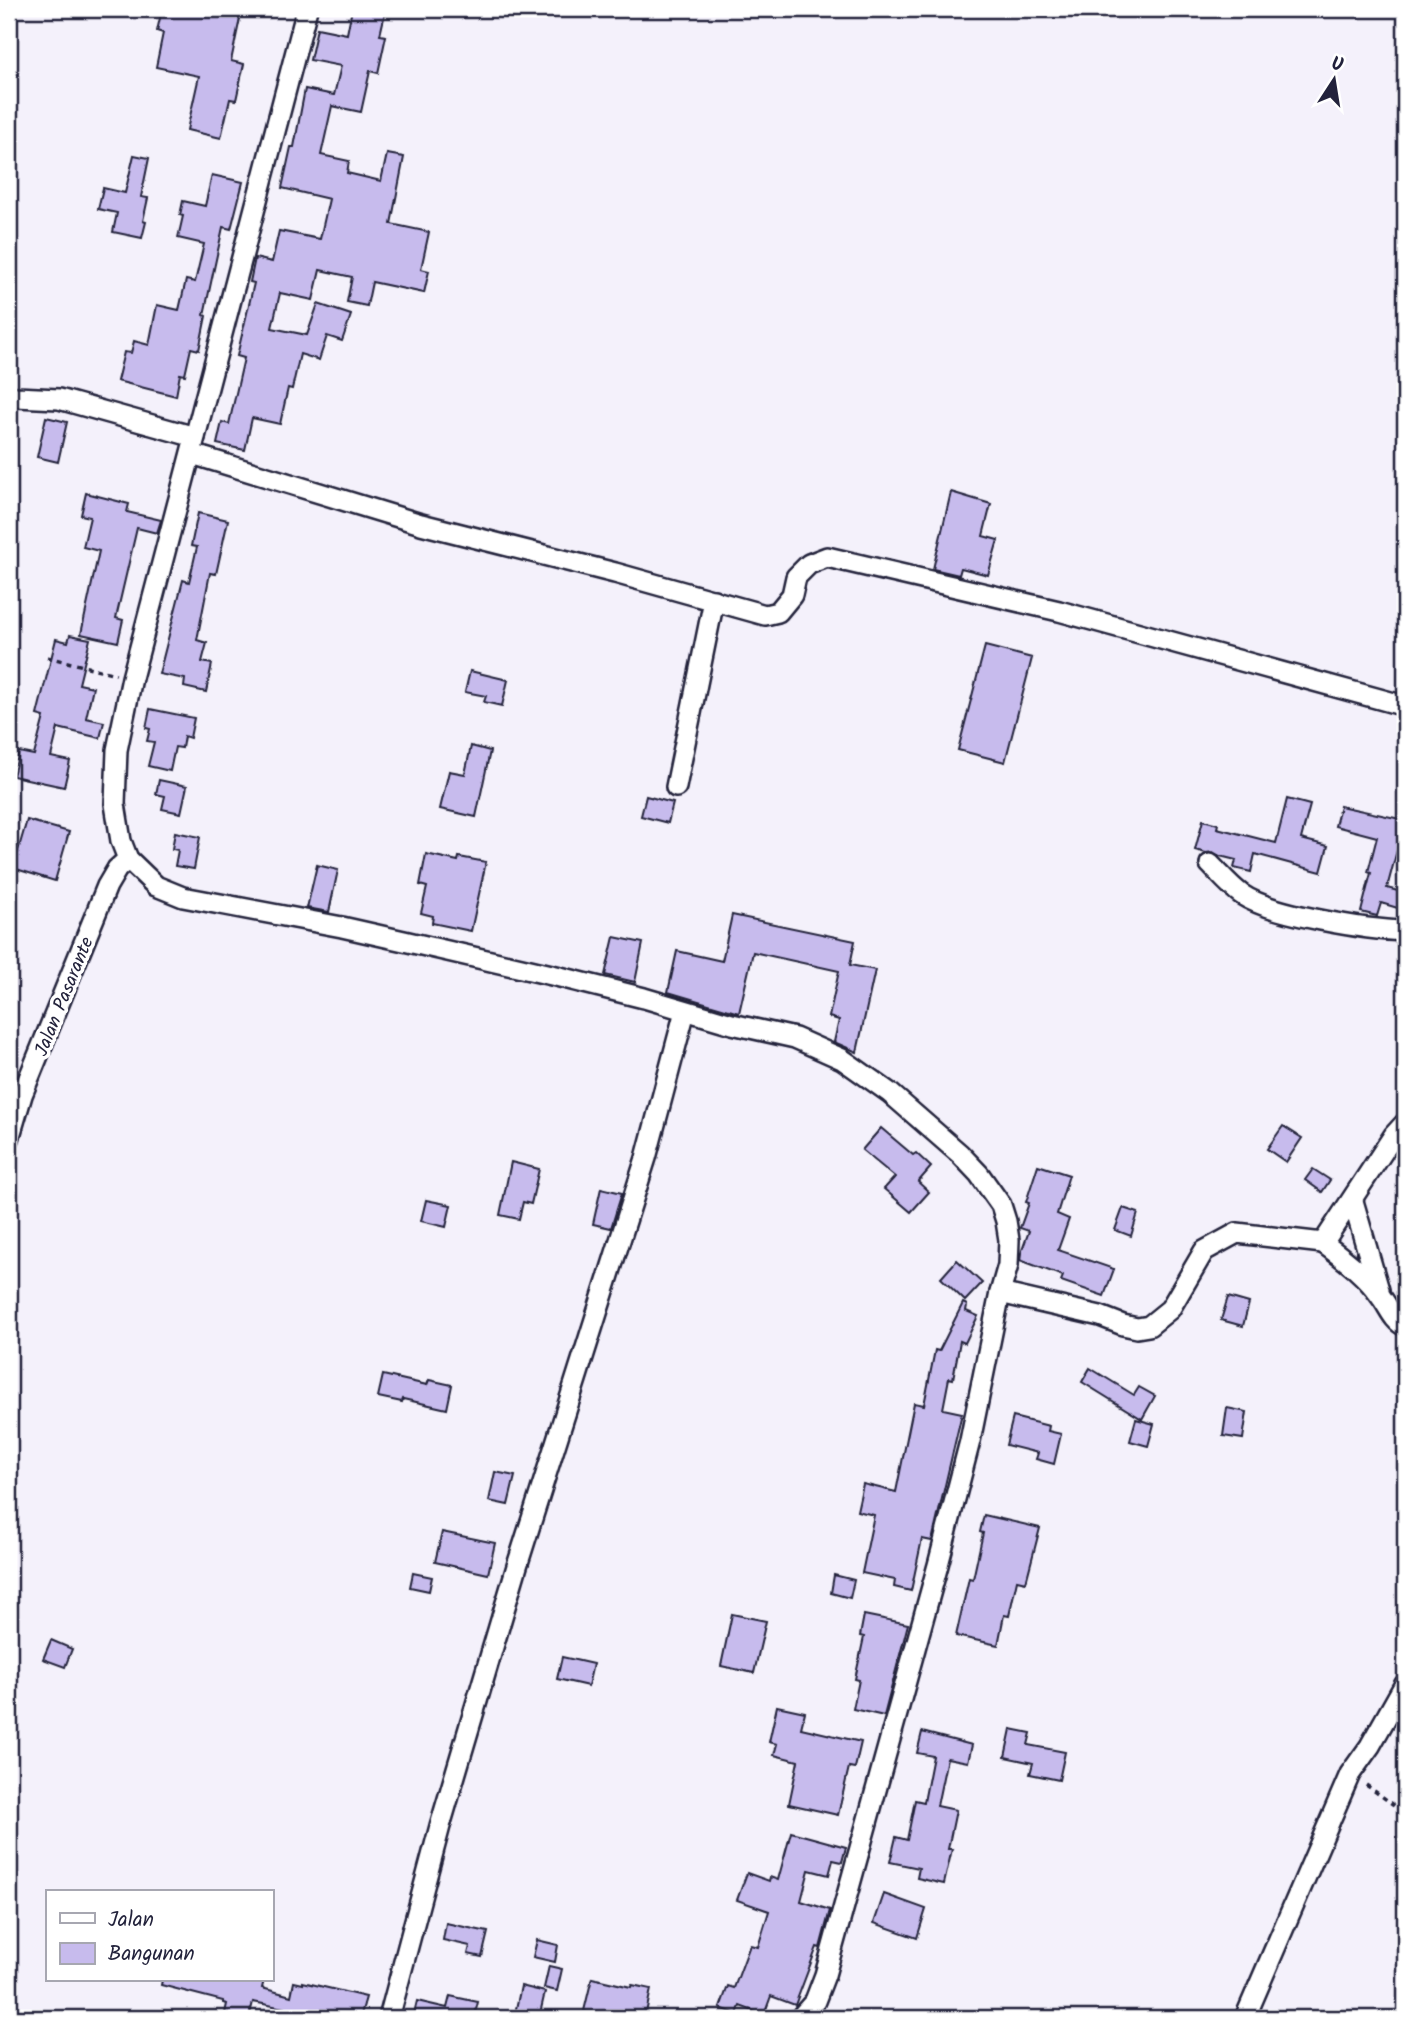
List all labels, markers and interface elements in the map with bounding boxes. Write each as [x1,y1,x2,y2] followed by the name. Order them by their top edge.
[1298,46,1368,116] north arrow
[1328,49,1346,81] text: U
[27,932,103,1061] street label: Jalan Pasarante
[46,1890,273,1982] legend
[108,1904,154,1937] text: Jalan
[108,1938,195,1971] text: Bangunan

